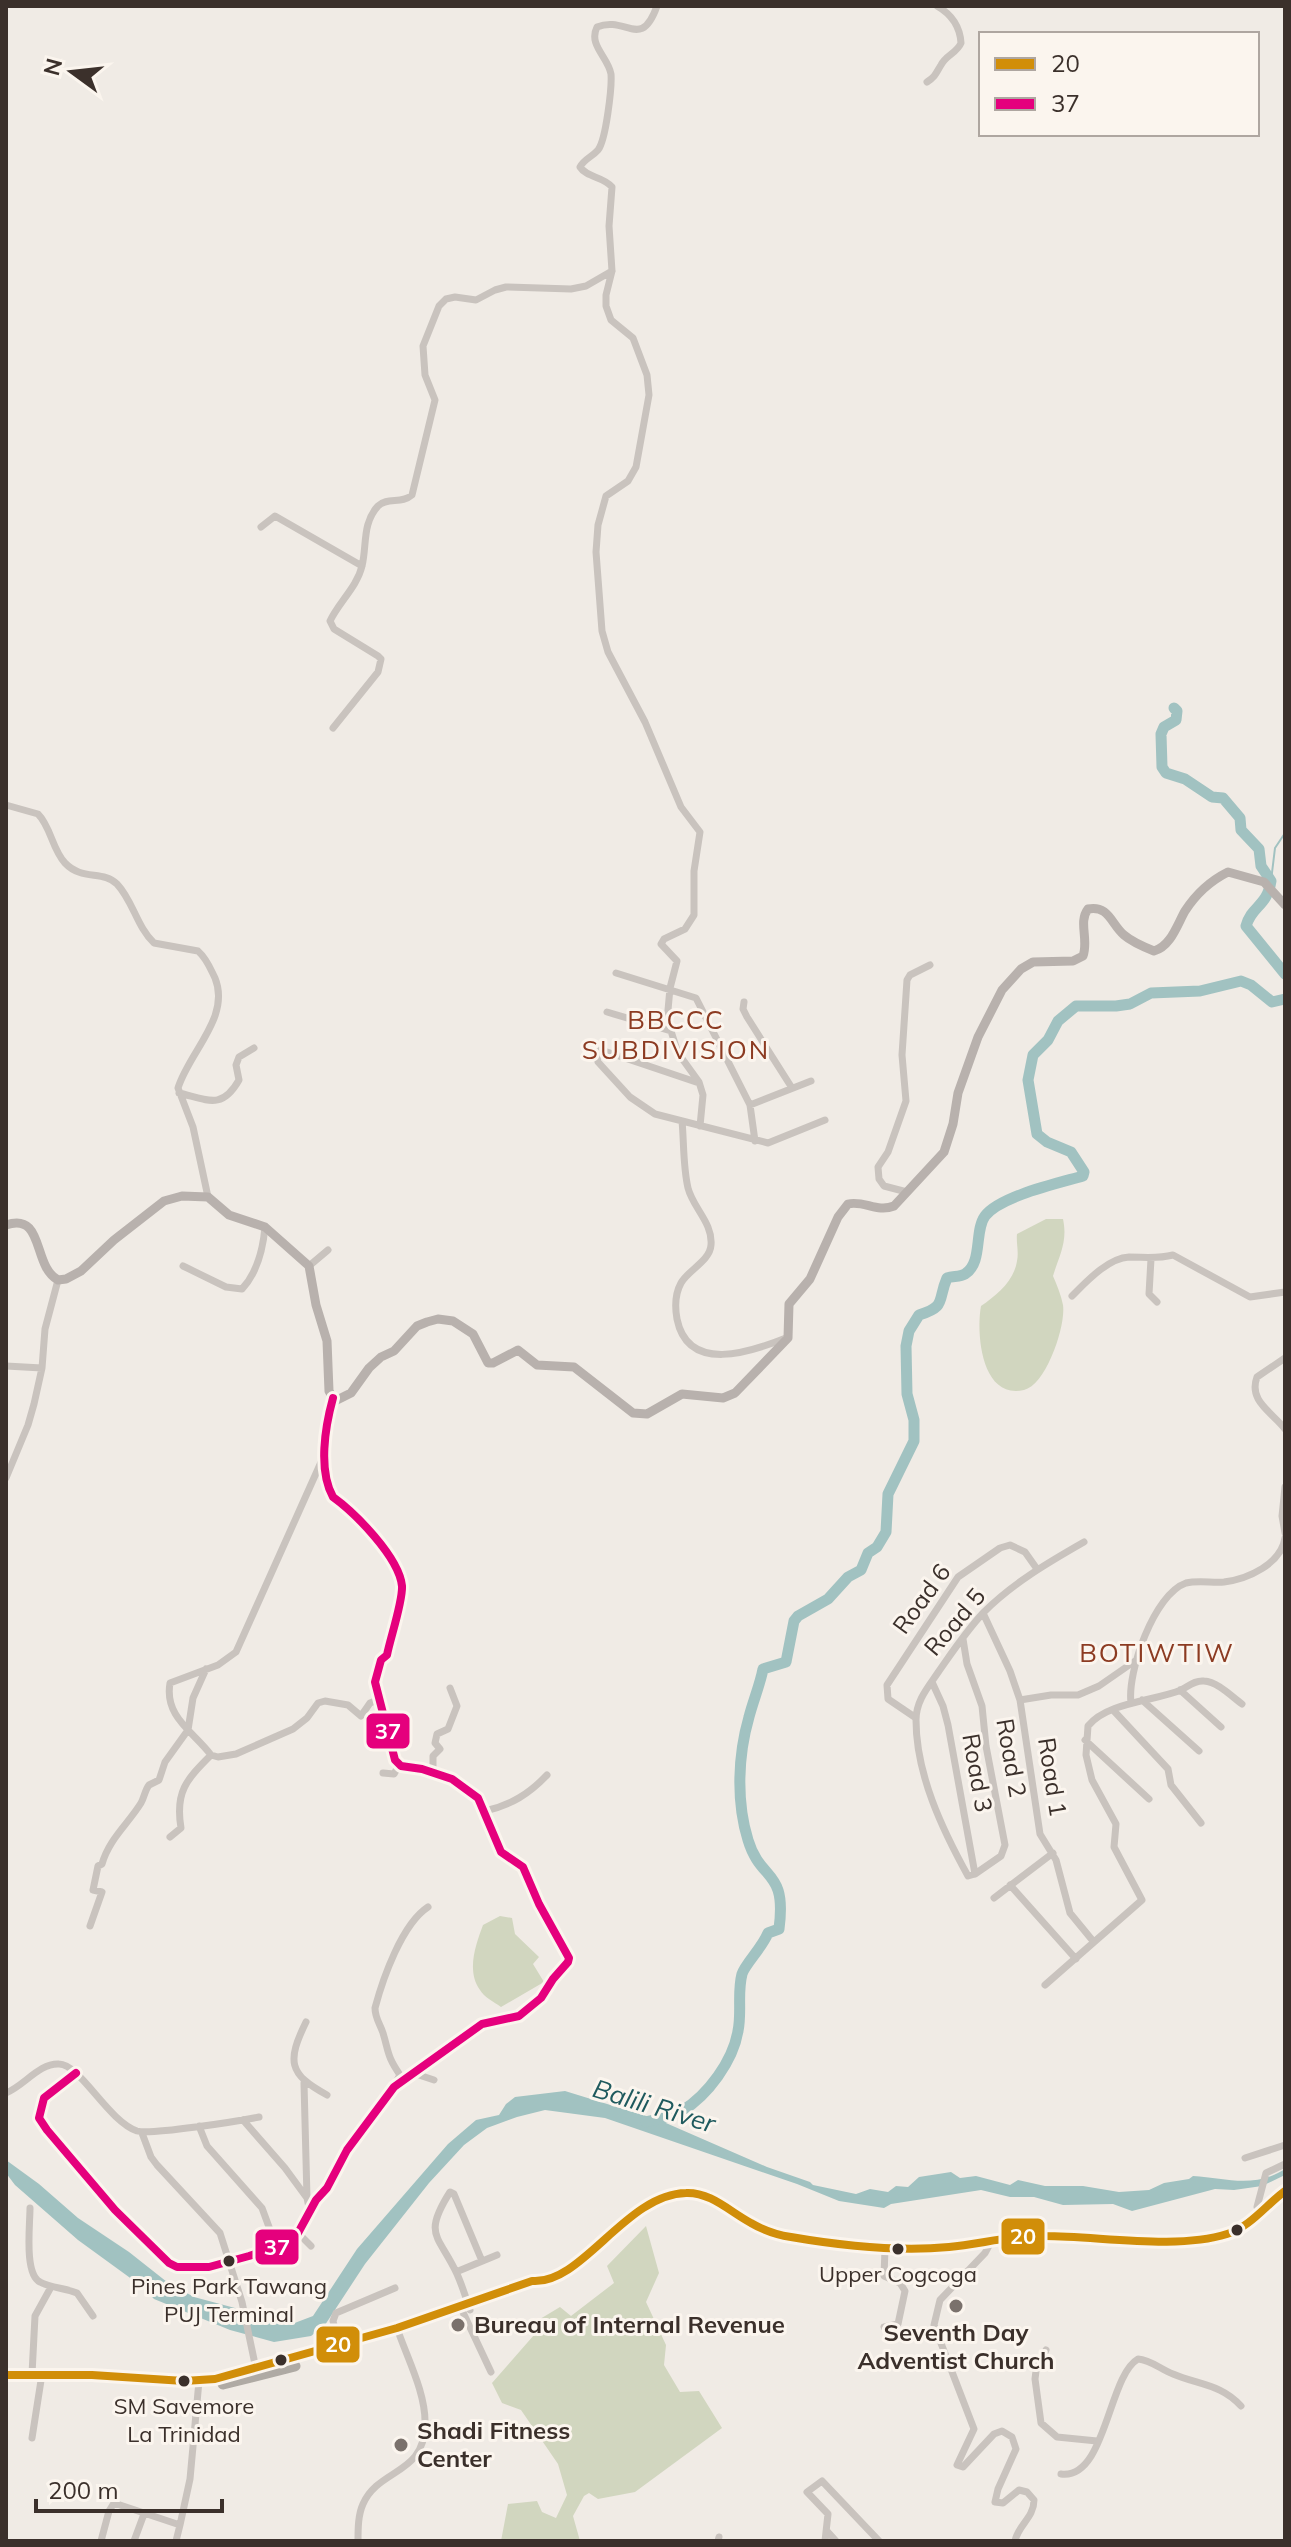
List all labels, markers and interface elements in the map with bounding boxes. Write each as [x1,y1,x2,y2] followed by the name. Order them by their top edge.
[32,32,112,112] north arrow
[979,32,1259,136] legend
[1051,48,1080,78] text: 20
[37,55,68,78] text: N
[1051,88,1080,118] text: 37
[582,1003,770,1066] district label: BBCCC SUBDIVISION
[886,1557,957,1639] street label: Road 6
[917,1581,991,1661] street label: Road 5
[1079,1636,1235,1669] district label: BOTIWTIW
[365,1712,411,1750] line badge: 37
[990,1716,1034,1800] street label: Road 2
[375,1717,401,1745] text: 37
[956,1731,1000,1815] street label: Road 3
[1032,1735,1074,1818] street label: Road 1
[589,2071,721,2140] water label: Balili River
[1000,2217,1046,2256] line badge: 20
[1010,2222,1036,2250] text: 20
[1229,2222,1245,2238] unlabelled marker
[254,2228,300,2266] line badge: 37
[264,2233,290,2261] text: 37
[890,2241,906,2257] marker: Upper Cogcoga
[221,2253,237,2269] marker: Pines Park Tawang PUJ Terminal
[819,2260,977,2288] place label: Upper Cogcoga
[131,2272,327,2328] place label: Pines Park Tawang PUJ Terminal
[947,2297,965,2315] marker: Seventh Day Adventist Church
[474,2309,785,2339] place label: Bureau of Internal Revenue
[449,2316,467,2334] marker: Bureau of Internal Revenue
[857,2317,1055,2375] place label: Seventh Day Adventist Church
[315,2325,361,2364] line badge: 20
[325,2330,351,2358] text: 20
[273,2352,289,2368] unlabelled marker
[176,2373,192,2389] marker: SM Savemore La Trinidad
[114,2392,254,2448] place label: SM Savemore La Trinidad
[417,2415,570,2473] place label: Shadi Fitness Center
[392,2436,410,2454] marker: Shadi Fitness Center
[36,2463,222,2513] scale bar
[48,2475,119,2505] text: 200 m

